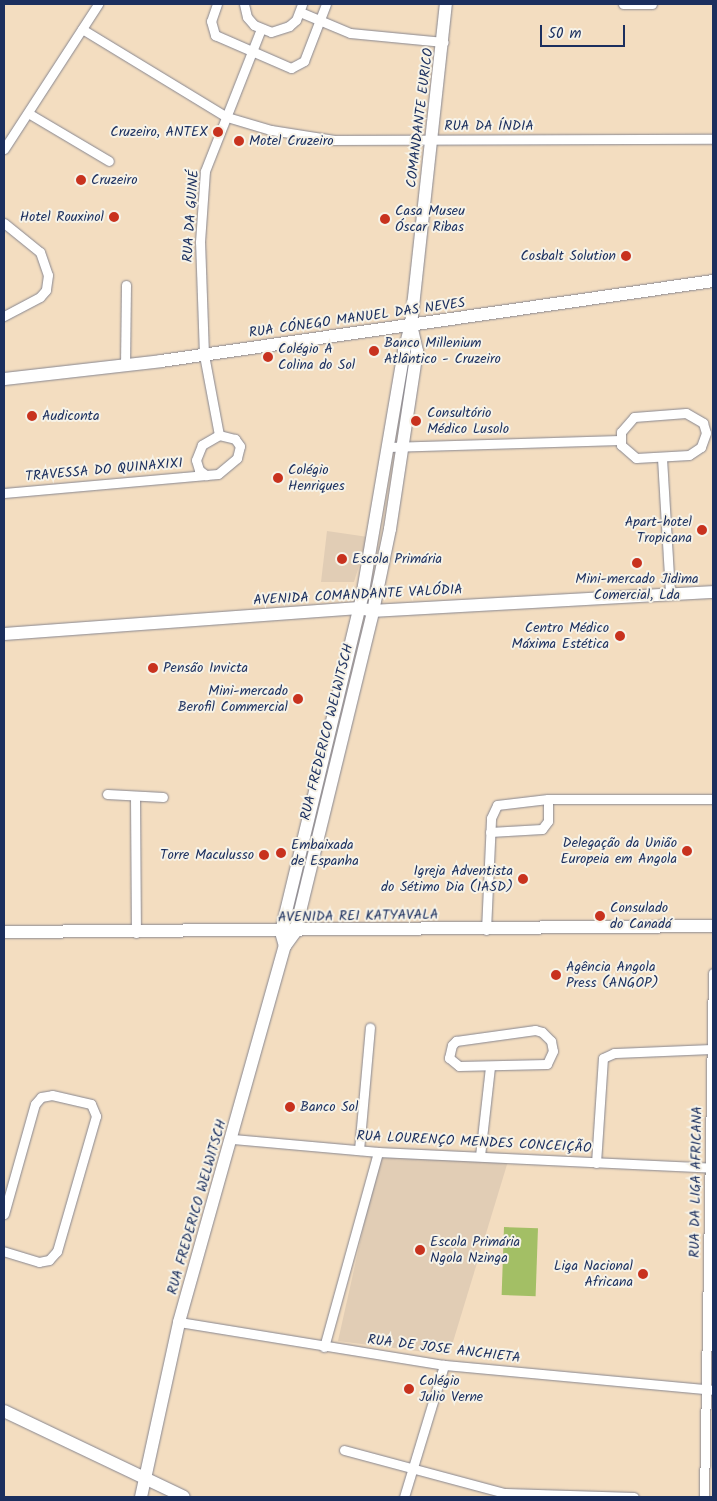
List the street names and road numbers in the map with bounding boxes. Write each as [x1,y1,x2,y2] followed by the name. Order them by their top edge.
[403,47,437,189] street label: COMANDANTE EURICO
[444,118,534,134] street label: RUA DA ÍNDIA
[179,169,203,263] street label: RUA DA GUINÉ
[248,294,466,342] street label: RUA CÓNEGO MANUEL DAS NEVES
[25,455,183,485] street label: TRAVESSA DO QUINAXIXI
[253,581,463,609] street label: AVENIDA COMANDANTE VALÓDIA
[297,642,357,822] street label: RUA FREDERICO WELWITSCH
[278,906,438,926] street label: AVENIDA REI KATYAVALA
[686,1106,706,1258] street label: RUA DA LIGA AFRICANA
[164,1117,230,1297] street label: RUA FREDERICO WELWITSCH
[356,1127,592,1157] street label: RUA LOURENÇO MENDES CONCEIÇÃO
[366,1331,522,1367] street label: RUA DE JOSE ANCHIETA

